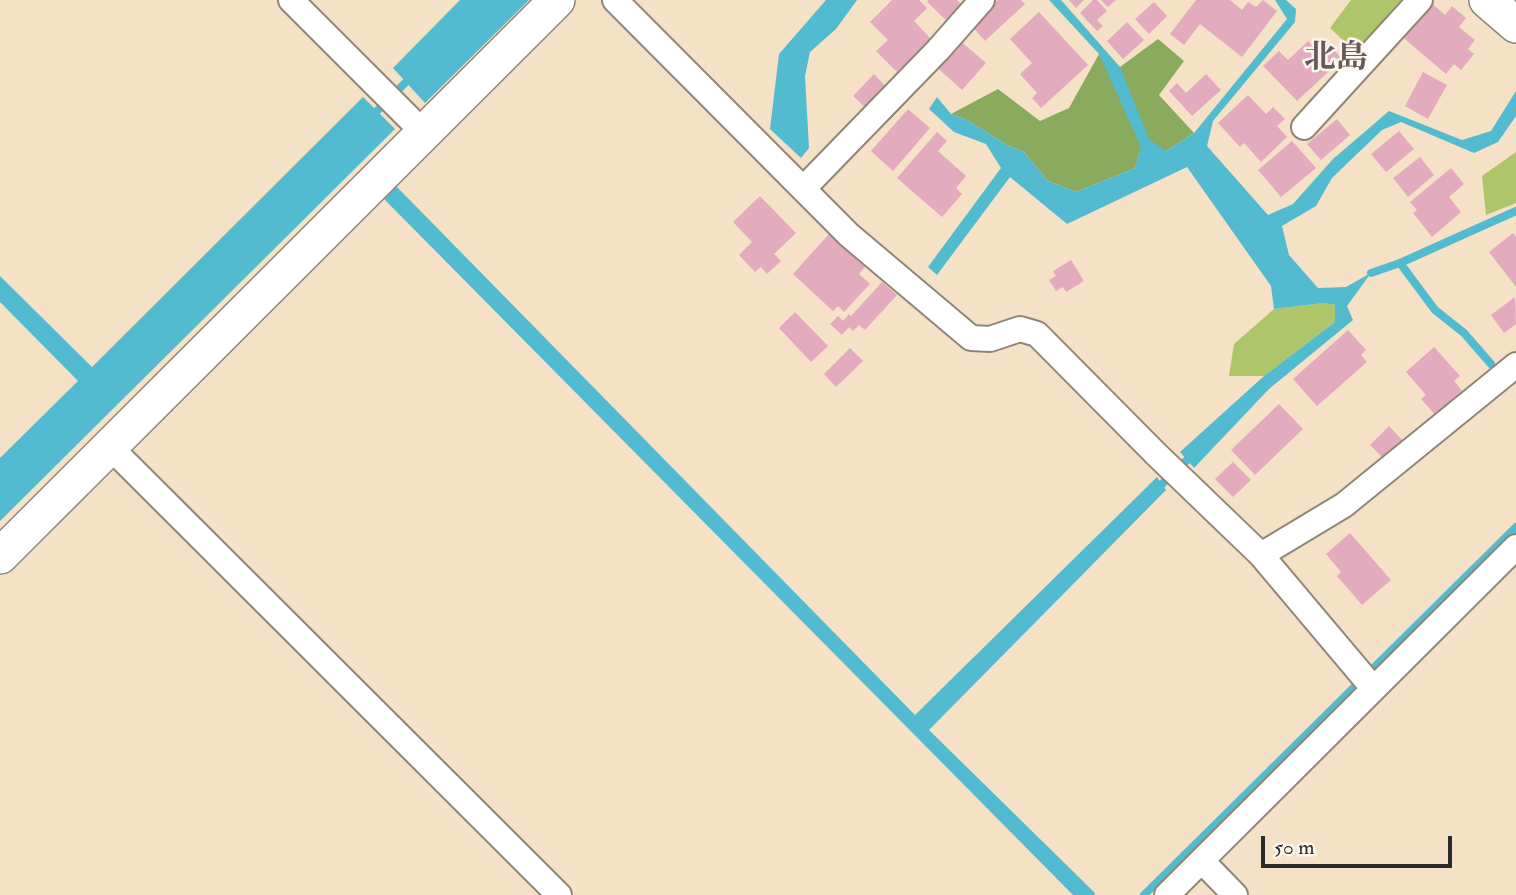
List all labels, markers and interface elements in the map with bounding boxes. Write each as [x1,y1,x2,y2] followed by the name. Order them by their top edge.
[1304,41,1368,79] district label: 北島
[1264,822,1455,866] scale bar
[1274,834,1315,861] text: 50 m

